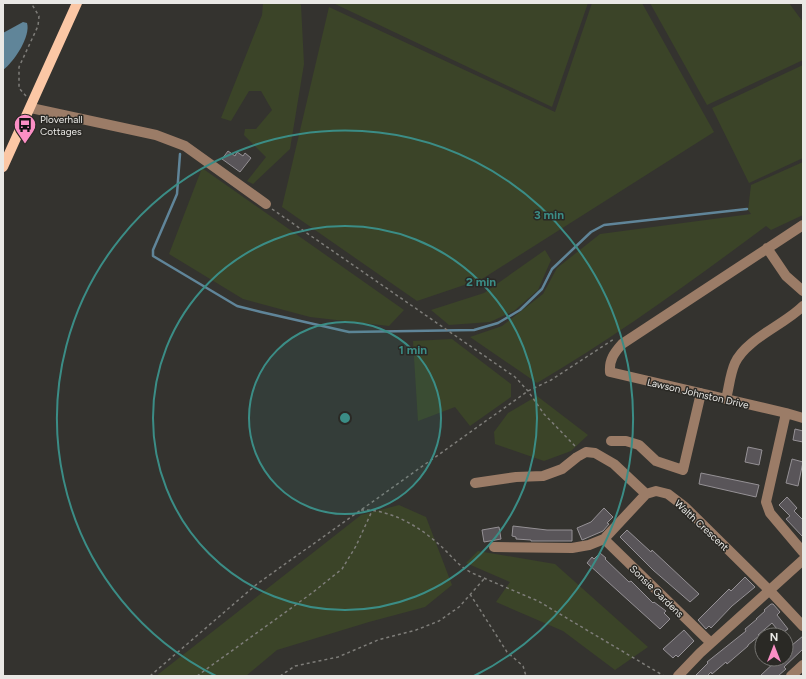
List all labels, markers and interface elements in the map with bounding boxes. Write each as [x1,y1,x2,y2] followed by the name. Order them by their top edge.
[12,112,38,145] bus stop icon: Ploverhall Cottages
[40,113,83,138] place label: Ploverhall Cottages
[534,208,564,222] text: 3 min
[466,275,496,289] text: 2 min
[399,343,427,357] text: 1 min
[646,375,751,412] street label: Lawson Johnston Drive
[338,411,352,425] centre of rings
[672,497,732,554] street label: Walth Crescent
[627,562,687,621] street label: Sonsie Gardens
[754,627,794,667] north arrow
[770,631,778,644] text: N

